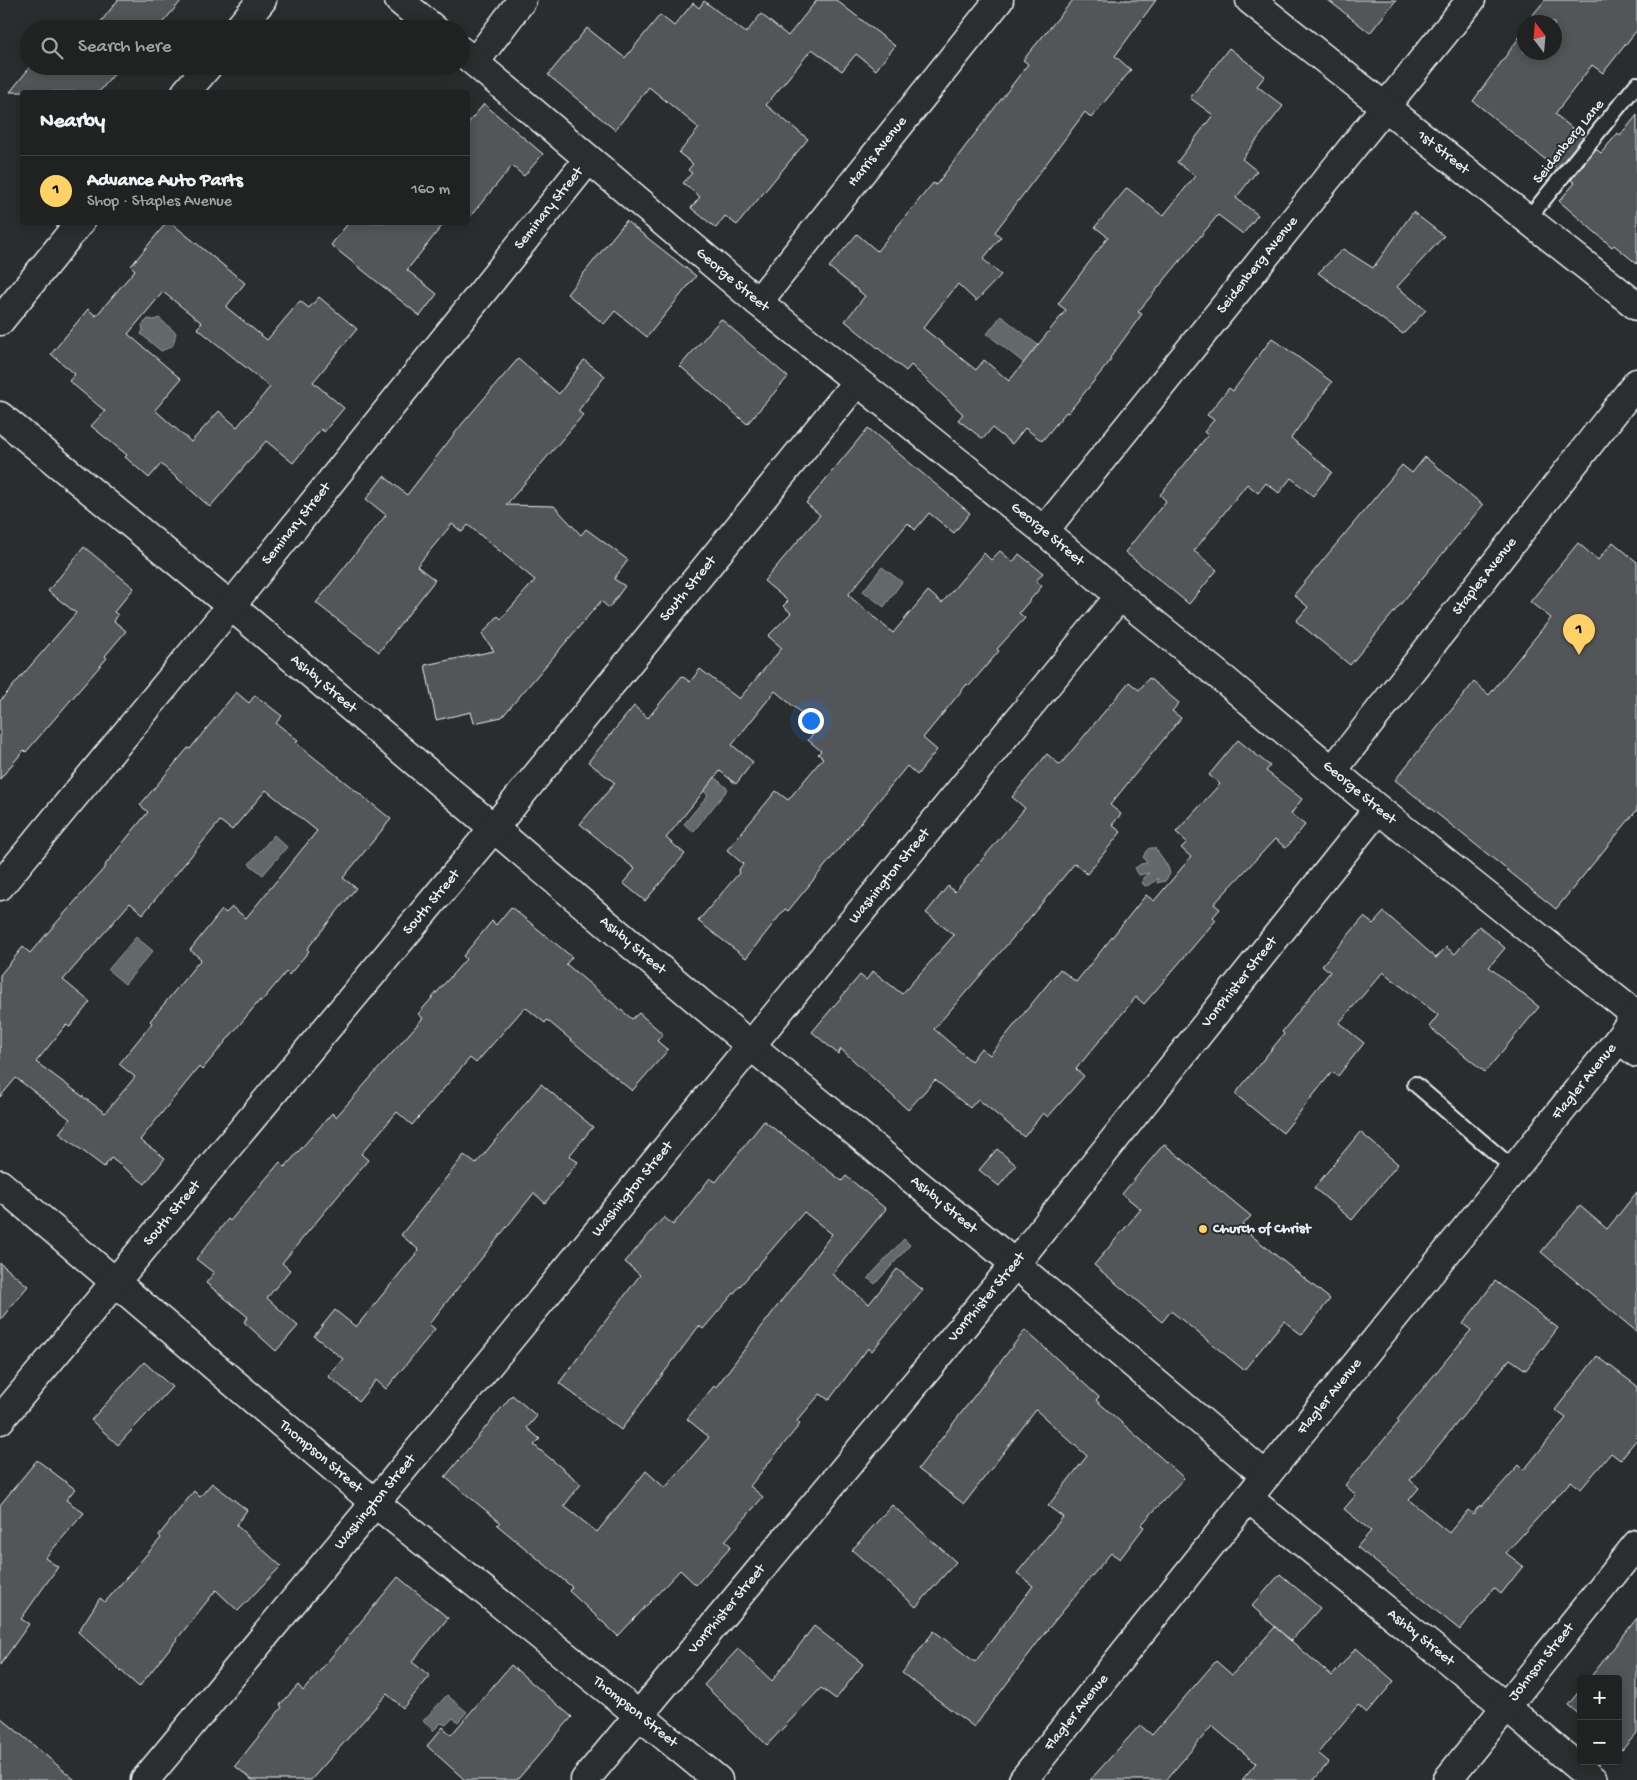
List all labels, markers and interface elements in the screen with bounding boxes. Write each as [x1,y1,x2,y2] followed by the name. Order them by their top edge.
[1517,15,1562,60] north arrow
[20,20,470,75] search box
[38,34,66,62] icon: search
[78,36,172,59] text: Search here
[1529,96,1609,188] street label: Seidenberg Lane
[40,110,105,135] text: Nearby
[844,113,911,191] street label: Harris Avenue
[1413,126,1474,180] street label: 1st Street
[511,162,589,253] street label: Seminary Street
[87,170,243,193] text: Advance Auto Parts
[53,181,59,200] text: 1
[411,181,450,200] text: 160 m
[87,193,232,212] text: Shop · Staples Avenue
[1213,213,1302,318] street label: Seidenberg Avenue
[692,244,774,317] street label: George Street
[258,478,336,569] street label: Seminary Street
[1007,499,1089,571] street label: George Street
[1449,534,1521,619] street label: Staples Avenue
[656,551,722,626] street label: South Street
[1563,614,1595,655] pin: 1
[286,651,362,718] street label: Ashby Street
[798,708,824,734] your location
[1319,757,1401,830] street label: George Street
[845,823,935,928] street label: Washington Street
[399,865,465,939] street label: South Street
[596,913,671,980] street label: Ashby Street
[1197,932,1283,1032] street label: VonPhister Street
[1548,1040,1621,1124] street label: Flagler Avenue
[588,1136,678,1241] street label: Washington Street
[906,1172,982,1239] street label: Ashby Street
[140,1176,206,1250] street label: South Street
[1212,1220,1312,1238] place label: Church of Christ
[1197,1223,1209,1235] marker: Church of Christ
[944,1248,1031,1347] street label: VonPhister Street
[1293,1355,1366,1439] street label: Flagler Avenue
[275,1416,367,1498] street label: Thompson Street
[331,1449,421,1554] street label: Washington Street
[684,1560,771,1659] street label: VonPhister Street
[1383,1605,1459,1672] street label: Ashby Street
[1505,1618,1580,1705] street label: Johnson Street
[1040,1671,1113,1756] street label: Flagler Avenue
[588,1672,682,1753] street label: Thompson Street
[1577,1675,1622,1765] map controls
[1577,1675,1622,1720] button: +
[1577,1720,1622,1765] button: −

